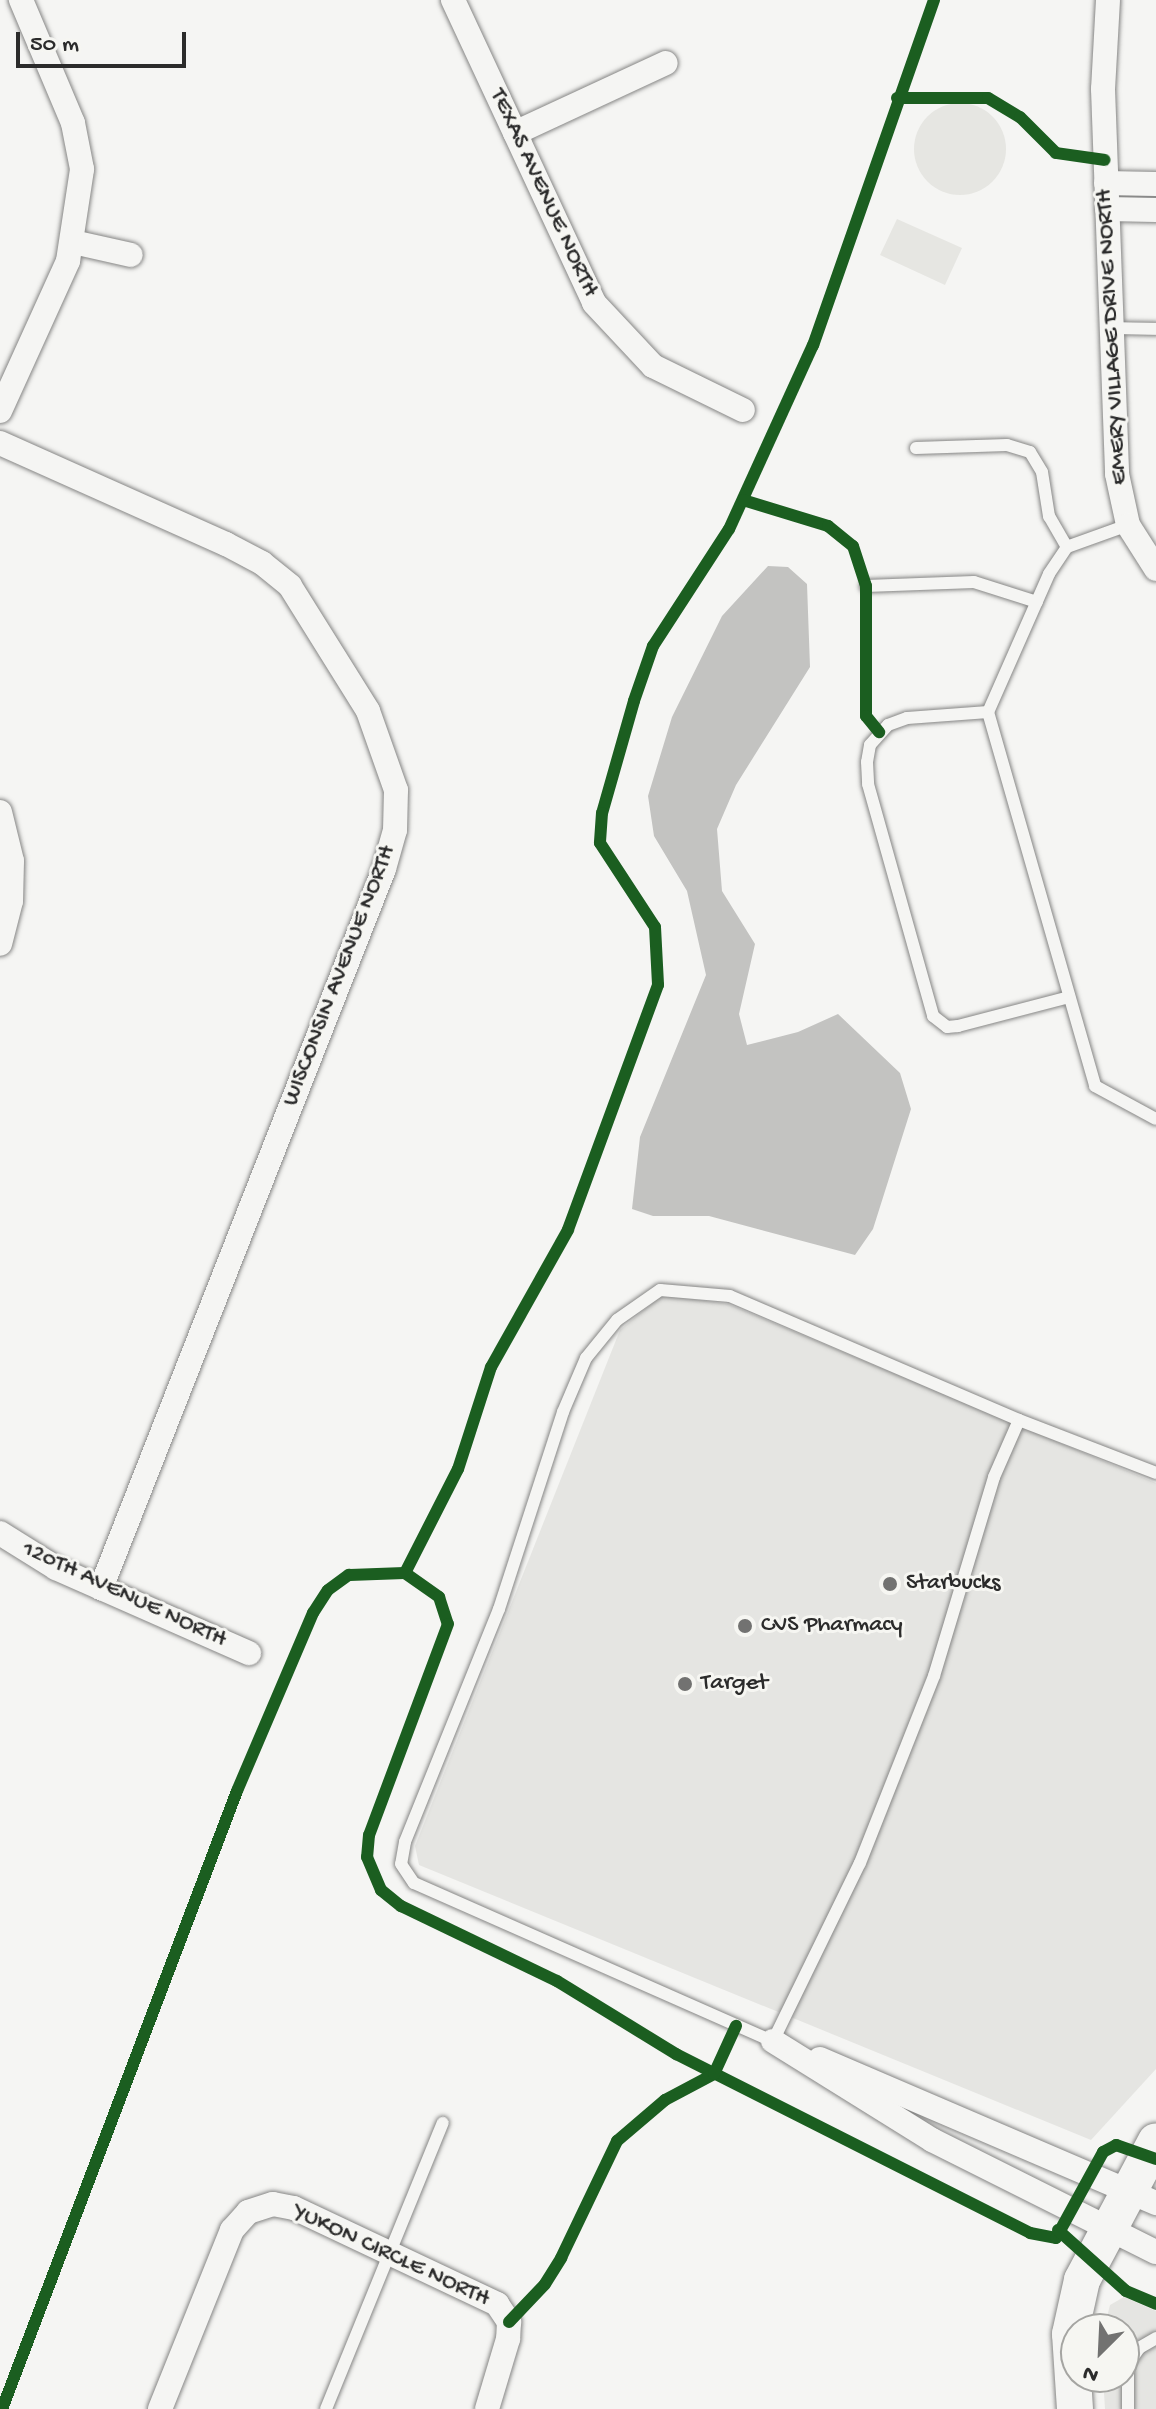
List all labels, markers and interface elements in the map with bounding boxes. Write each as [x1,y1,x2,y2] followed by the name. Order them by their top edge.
[20,16,190,66] scale bar
[30,31,79,60] text: 50 m
[482,84,604,302] street label: TEXAS AVENUE NORTH
[1091,188,1135,486] street label: EMERY VILLAGE DRIVE NORTH
[277,842,403,1110] street label: WISCONSIN AVENUE NORTH
[17,1535,231,1655] street label: 120TH AVENUE NORTH
[906,1570,1000,1598] place label: Starbucks
[881,1575,899,1593] marker: Starbucks
[761,1612,902,1640] place label: CVS Pharmacy
[736,1617,754,1635] marker: CVS Pharmacy
[701,1670,768,1698] place label: Target
[676,1675,694,1693] marker: Target
[288,2198,494,2314] street label: YUKON CIRCLE NORTH
[1060,2313,1140,2393] north arrow
[1079,2358,1103,2388] text: N

